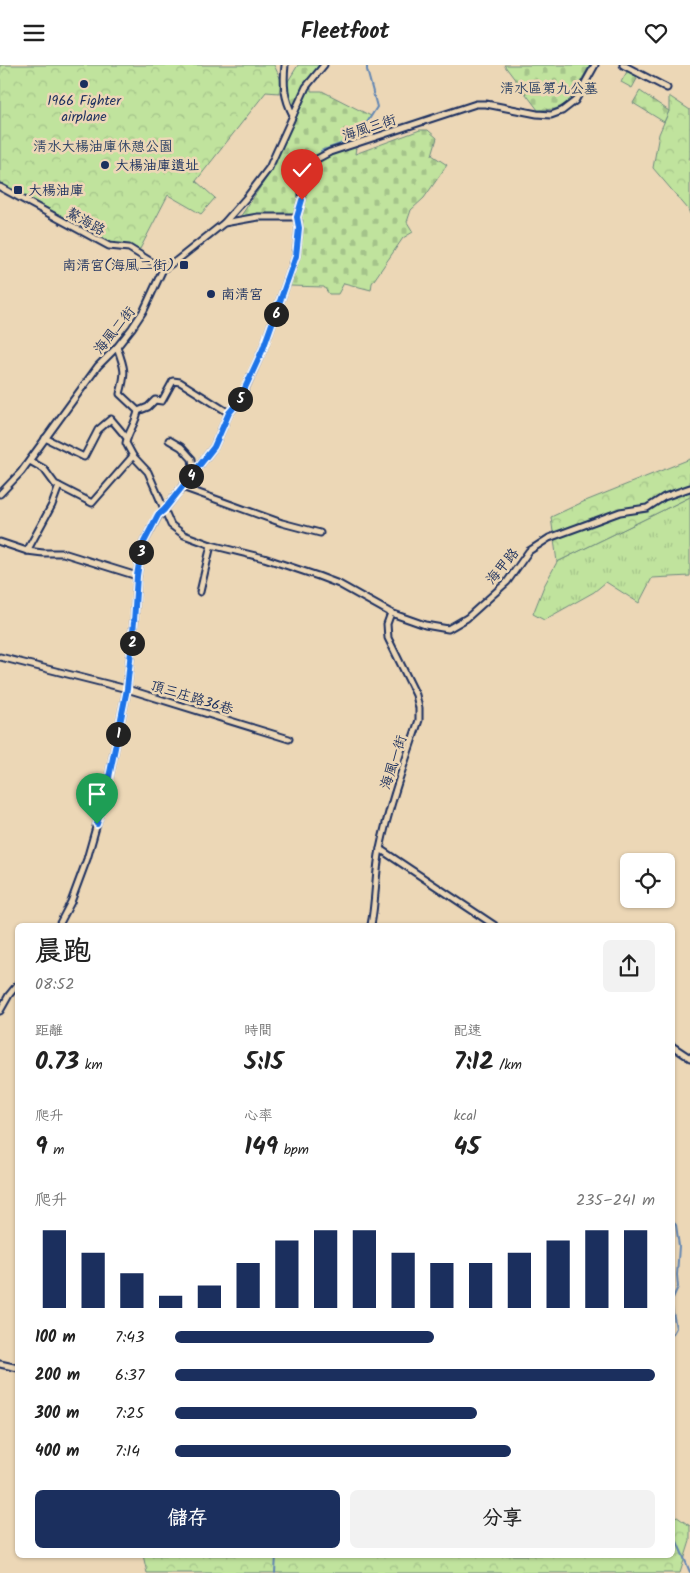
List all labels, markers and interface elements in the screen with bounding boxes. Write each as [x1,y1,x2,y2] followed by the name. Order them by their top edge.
[301,15,389,50] text: Fleetfoot
[20,19,48,47] icon: menu
[642,19,670,47] icon: heart
[78,78,90,90] marker: 1966 Fighter airplane
[500,78,598,100] park label: 清水區第九公墓
[47,90,122,128] place label: 1966 Fighter airplane
[339,109,399,147] street label: 海風三街
[33,136,173,158] park label: 清水大楊油庫休憩公園
[281,149,323,200] pin
[115,155,199,177] place label: 大楊油庫遺址
[288,156,316,184] icon: check
[99,159,111,171] marker: 大楊油庫遺址
[28,180,84,202] place label: 大楊油庫
[12,184,24,196] marker: 大楊油庫
[62,202,109,242] street label: 鰲海路
[62,255,174,277] place label: 南清宮(海風二街)
[178,259,190,271] marker: 南清宮(海風二街)
[221,284,263,306] place label: 南清宮
[205,288,217,300] marker: 南清宮
[264,301,288,327] pin: 6
[89,302,141,359] street label: 海風二街
[273,303,280,325] text: 6
[228,387,252,411] pin: 5
[237,388,244,410] text: 5
[178,463,204,489] pin: 4
[188,465,195,487] text: 4
[128,539,154,565] pin: 3
[138,541,145,563] text: 3
[481,543,525,590] street label: 海甲路
[120,631,144,655] pin: 2
[128,632,137,654] text: 2
[147,675,237,721] street label: 頂三庄路36巷
[106,721,130,747] pin: 1
[116,723,121,745] text: 1
[375,732,413,792] street label: 海風一街
[76,773,118,824] pin
[83,780,111,808] icon: arrive
[620,853,675,908] map controls
[620,853,675,908] button: locate
[35,930,91,975] text: 晨跑
[603,940,655,992] button: share
[35,972,74,997] text: 08:52
[35,1020,63,1042] text: 距離
[244,1020,272,1042] text: 時間
[454,1020,482,1042] text: 配速
[35,1042,79,1082] text: 0.73
[244,1042,283,1082] text: 5:15
[454,1042,494,1082] text: 7:12
[79,1054,103,1076] text: km
[494,1054,522,1076] text: /km
[35,1105,63,1127] text: 爬升
[244,1105,272,1127] text: 心率
[454,1105,476,1127] text: kcal
[35,1127,48,1167] text: 9
[244,1127,278,1167] text: 149
[454,1127,480,1167] text: 45
[48,1139,64,1161] text: m
[278,1139,309,1161] text: bpm
[35,1188,67,1213] text: 爬升
[576,1188,655,1213] text: 235–241 m
[35,1325,76,1350] text: 100 m
[115,1325,144,1350] text: 7:43
[35,1363,80,1388] text: 200 m
[115,1363,144,1388] text: 6:37
[35,1401,79,1426] text: 300 m
[115,1401,144,1426] text: 7:25
[35,1439,79,1464] text: 400 m
[115,1439,140,1464] text: 7:14
[35,1490,340,1548] button: 儲存
[350,1490,655,1548] button: 分享

